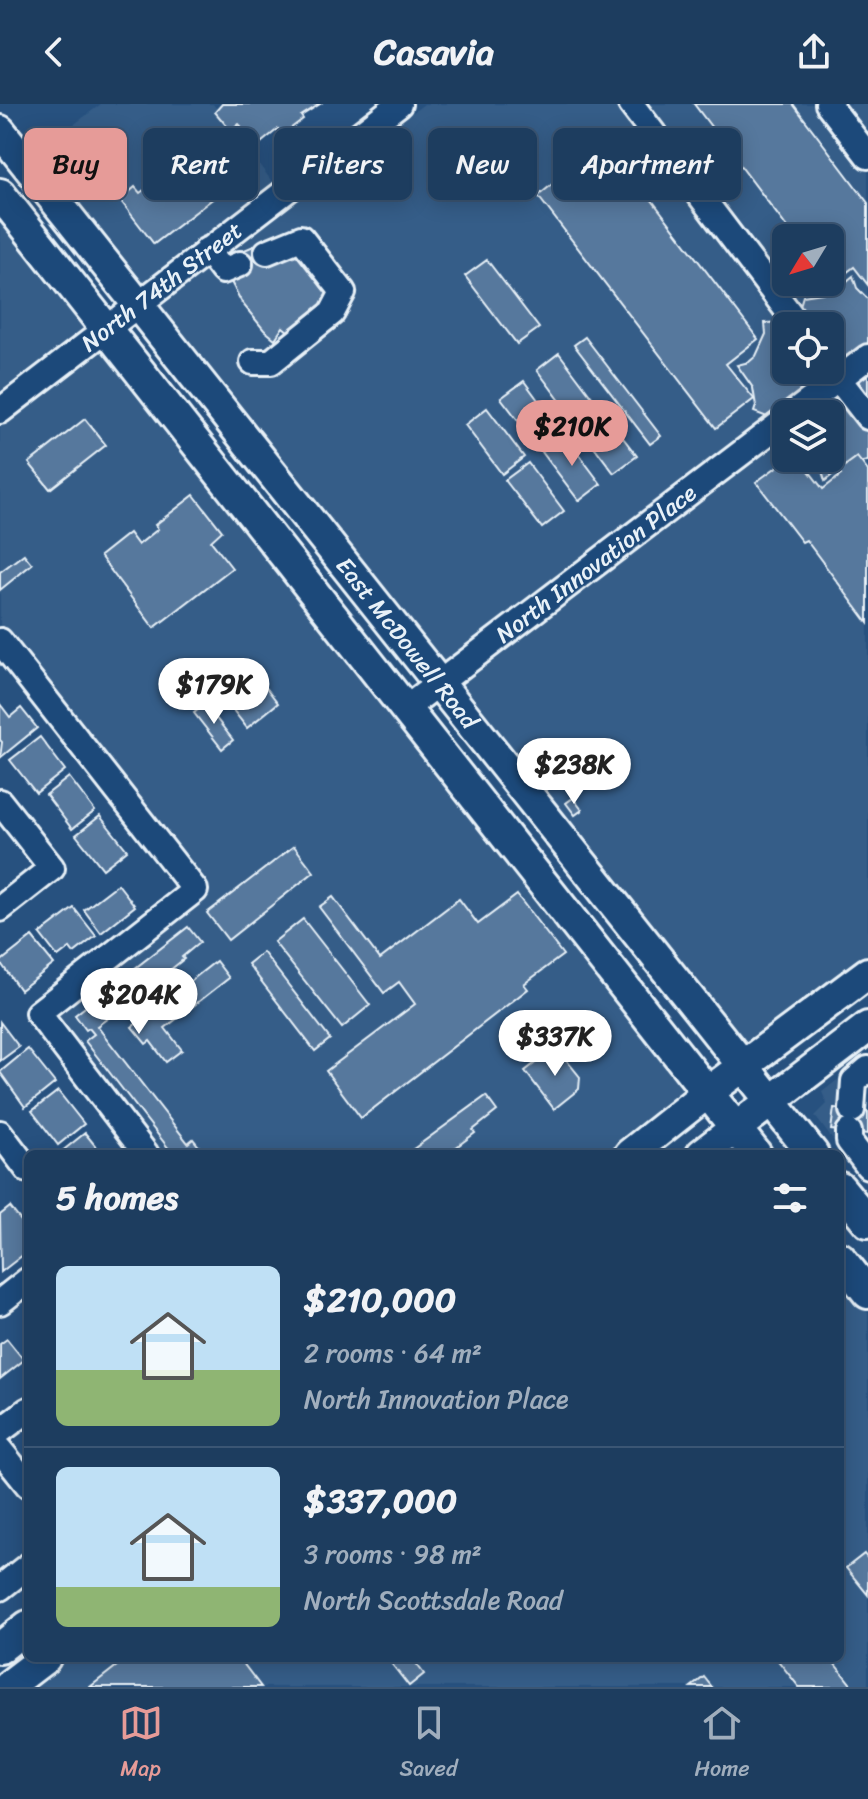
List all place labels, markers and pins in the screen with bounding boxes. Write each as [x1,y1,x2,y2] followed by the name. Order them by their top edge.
[516,400,628,468] pin: $210K
[158,658,270,726] pin: $179K
[518,738,630,806] pin: $238K
[83,968,195,1036] pin: $204K
[499,1010,611,1078] pin: $337K

